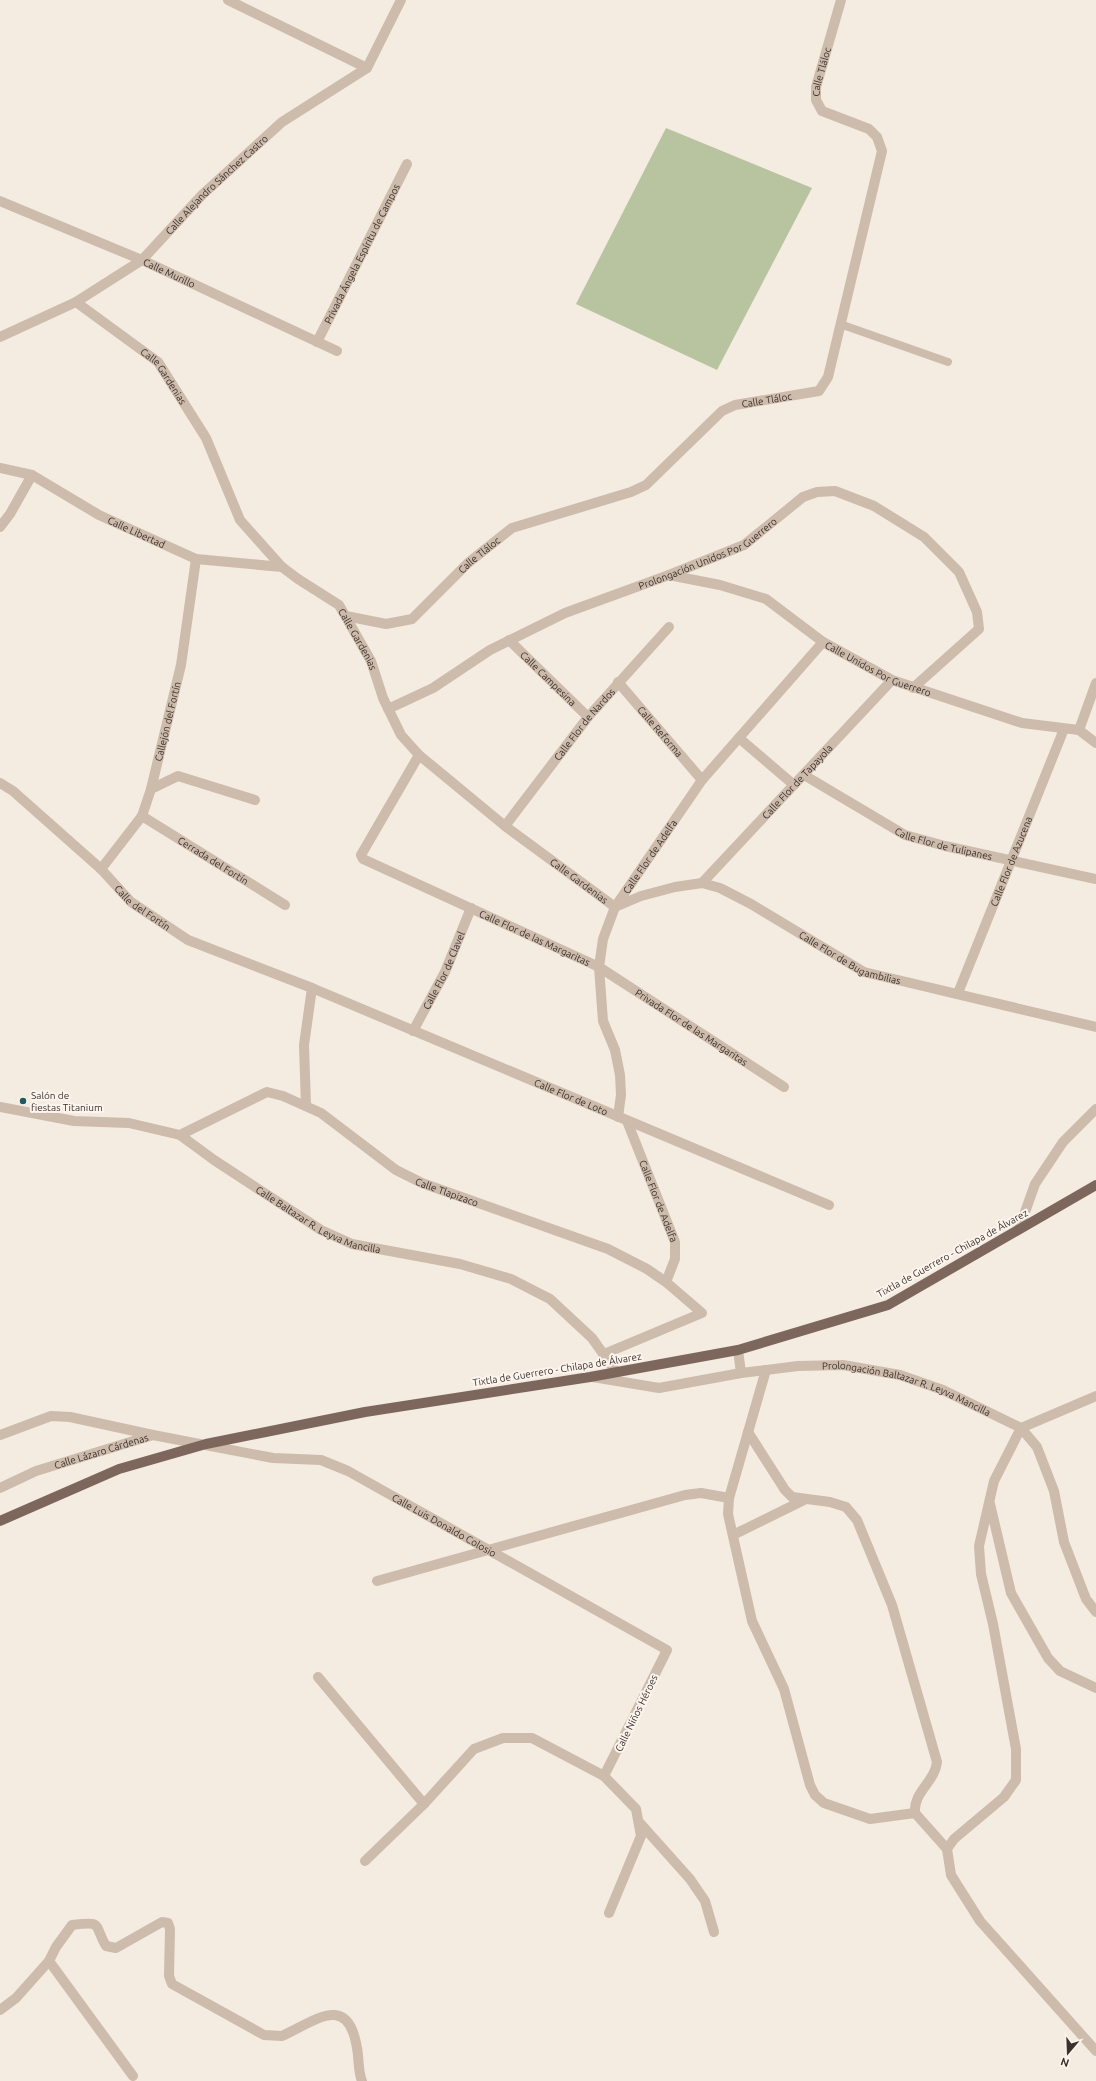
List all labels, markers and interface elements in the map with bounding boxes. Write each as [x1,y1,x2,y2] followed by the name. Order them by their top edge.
[811,46,833,97] street label: Calle Tláloc
[163,133,270,237] street label: Calle Alejandro Sánchez Castro
[322,182,402,326] street label: Privada Ángela Espíritu de Campos
[141,256,197,290] street label: Calle Murillo
[138,346,188,407] street label: Calle Gardenias
[741,391,793,410] street label: Calle Tláloc
[106,515,167,550] street label: Calle Libertad
[637,515,779,592] street label: Prolongación Unidos Por Guerrero
[456,535,502,576] street label: Calle Tláloc
[336,607,379,672] street label: Calle Gardenias
[823,639,933,699] street label: Calle Unidos Por Guerrero
[518,649,578,708] street label: Calle Campesina
[153,681,183,763] street label: Callejón del Fortín
[552,686,617,763] street label: Calle Flor de Nardos
[635,704,685,759] street label: Calle Reforma
[760,742,835,821] street label: Calle Flor de Tapayola
[988,815,1034,908] street label: Calle Flor de Azucena
[621,818,679,896] street label: Calle Flor de Adelfa
[893,825,993,862] street label: Calle Flor de Tulipanes
[176,835,250,887] street label: Cerrada del Fortín
[548,856,610,906] street label: Calle Gardenias
[112,883,172,933] street label: Calle del Fortín
[478,908,592,968] street label: Calle Flor de las Margaritas
[797,929,902,987] street label: Calle Flor de Bugambilias
[421,930,467,1011] street label: Calle Flor de Clavel
[633,987,750,1068] street label: Privada Flor de las Margaritas
[533,1077,609,1118] street label: Calle Flor de Loto
[31,1090,103,1113] place label: Salón de fiestas Titanium
[18,1096,28,1106] marker: Salón de fiestas Titanium
[637,1158,679,1244] street label: Calle Flor de Adelfa
[413,1176,480,1209] street label: Calle Tlapizaco
[254,1184,381,1255] street label: Calle Baltazar R. Leyva Mancilla
[874,1206,1030,1300] street label: Tixtla de Guerrero - Chilapa de Álvarez
[472,1350,643,1388] street label: Tixtla de Guerrero - Chilapa de Álvarez
[822,1360,992,1418] street label: Prolongación Baltazar R. Leyva Mancilla
[53,1432,150,1471] street label: Calle Lázaro Cárdenas
[390,1492,498,1559] street label: Calle Luis Donaldo Colosio
[613,1673,660,1753] street label: Calle Niños Héroes
[1048,2033,1088,2073] north arrow
[1059,2055,1071,2069] text: N

